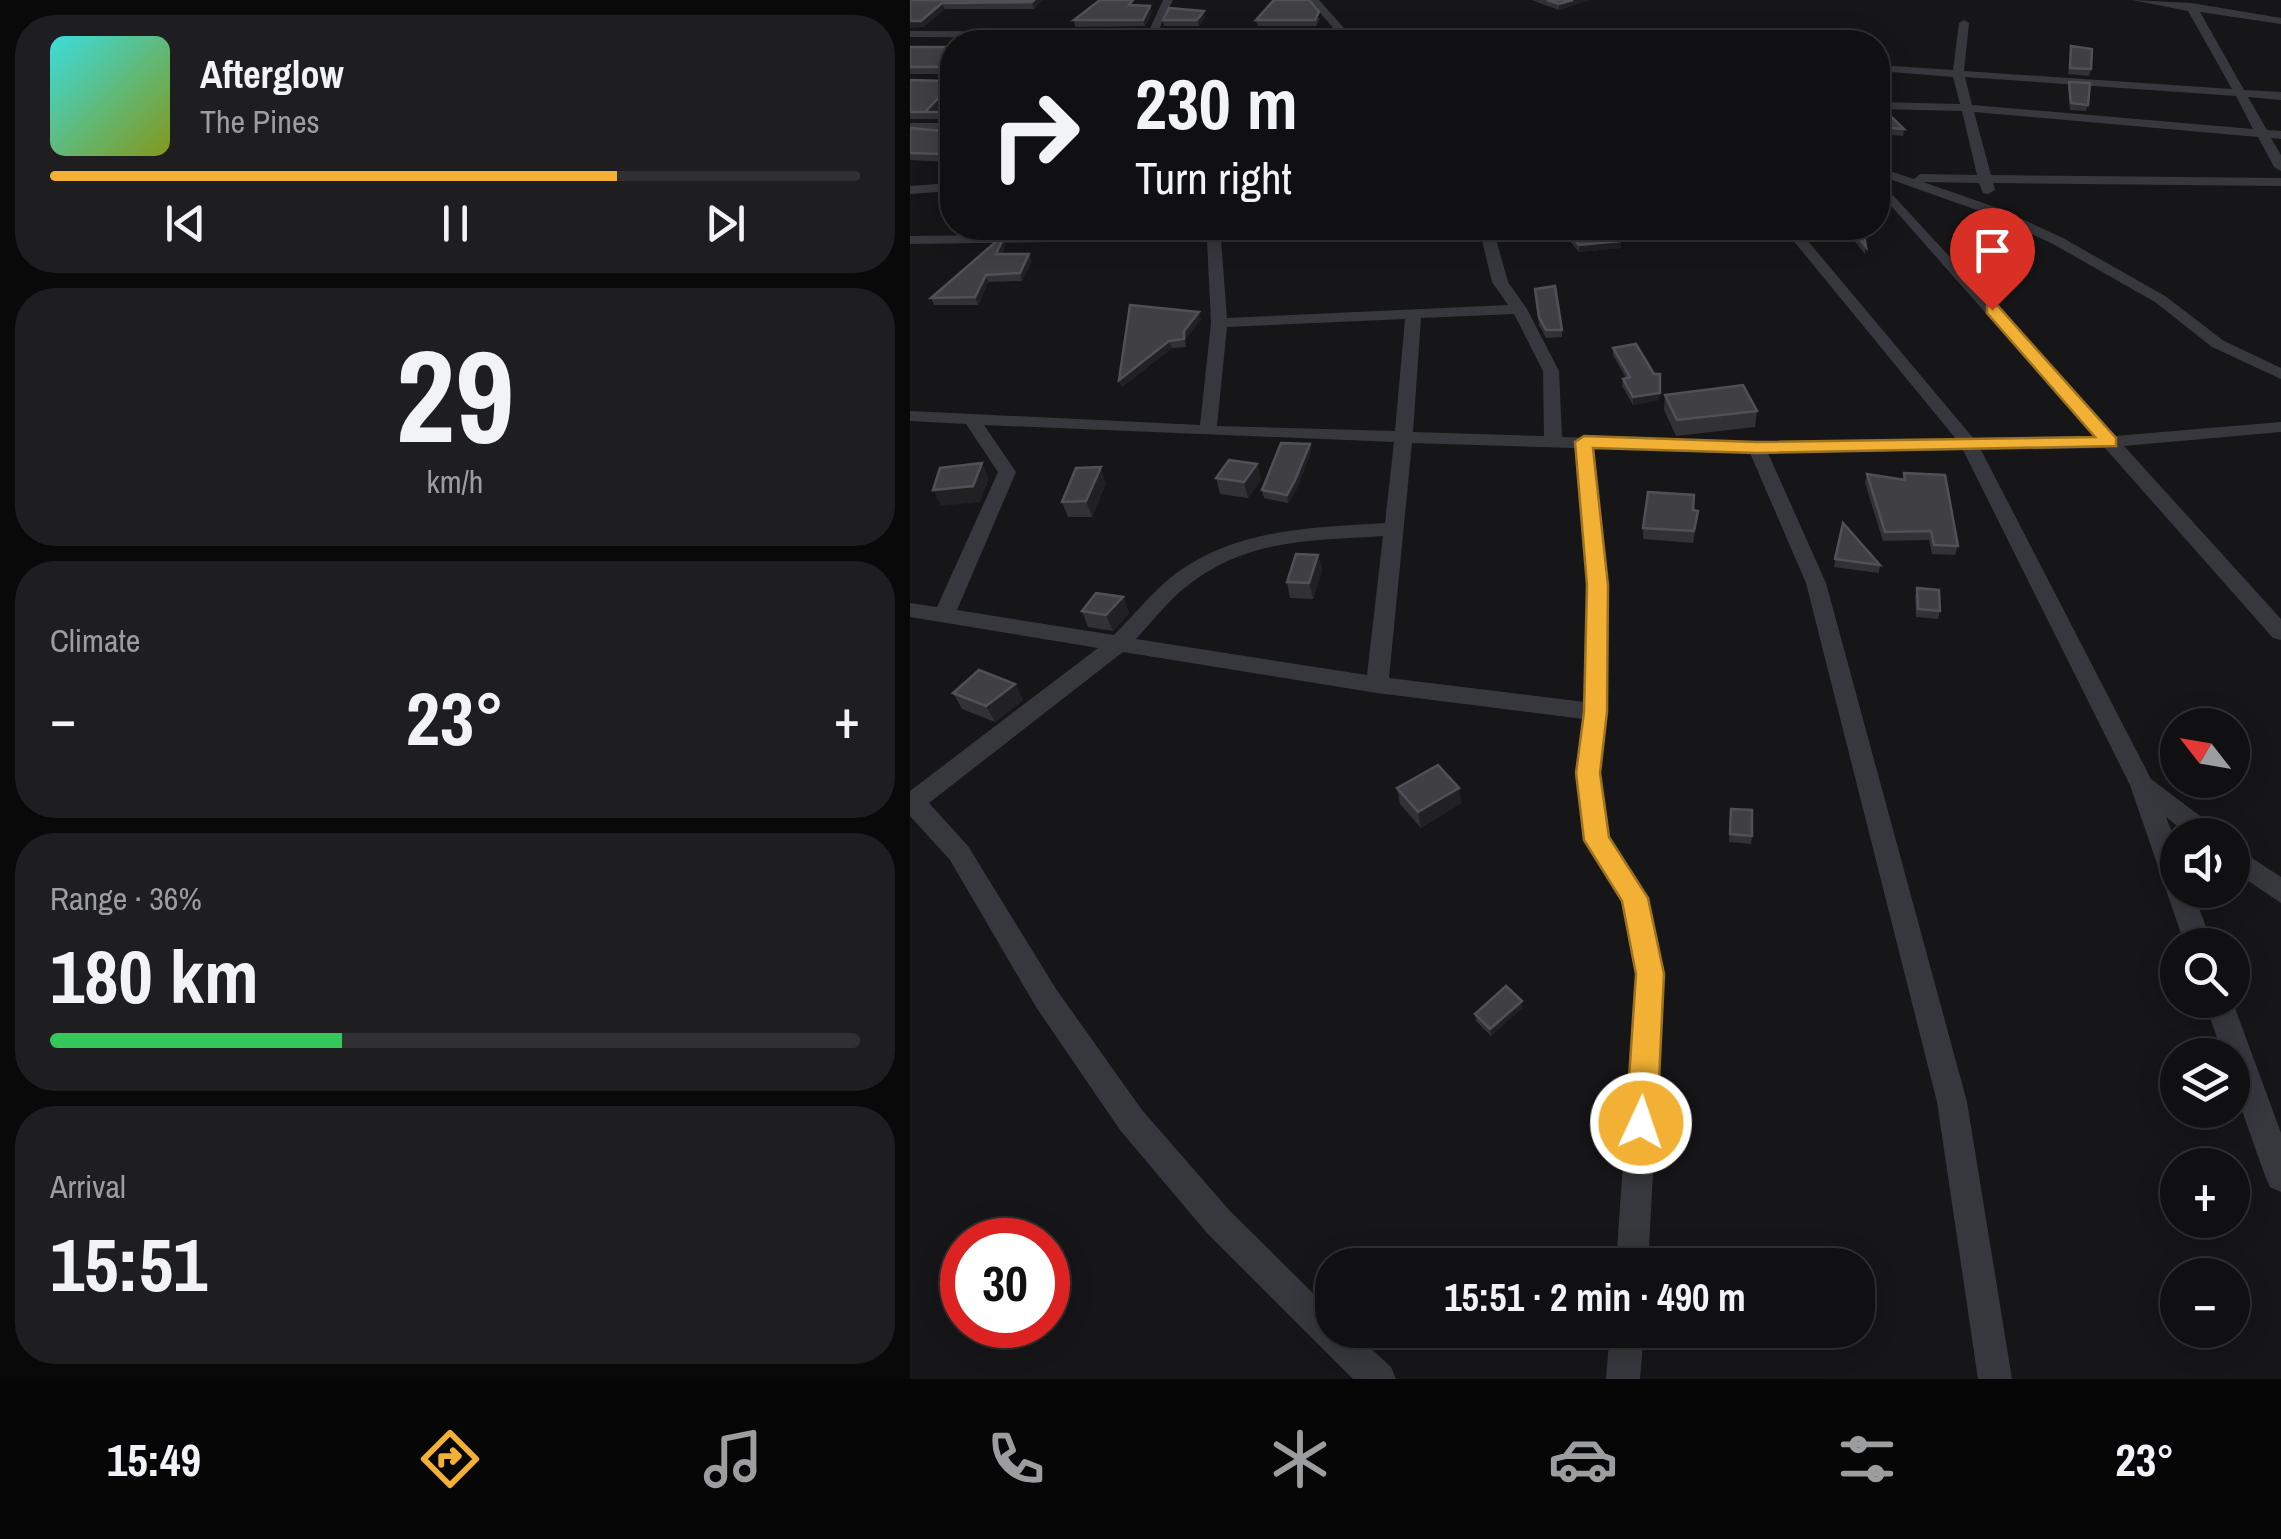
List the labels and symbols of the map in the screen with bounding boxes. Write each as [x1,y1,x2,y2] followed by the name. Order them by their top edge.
[1950,208,2035,311] pin
[2160,708,2250,798] north arrow
[1589,1071,1693,1175] position arrow
[940,1218,1070,1348] speed limit sign: 30

